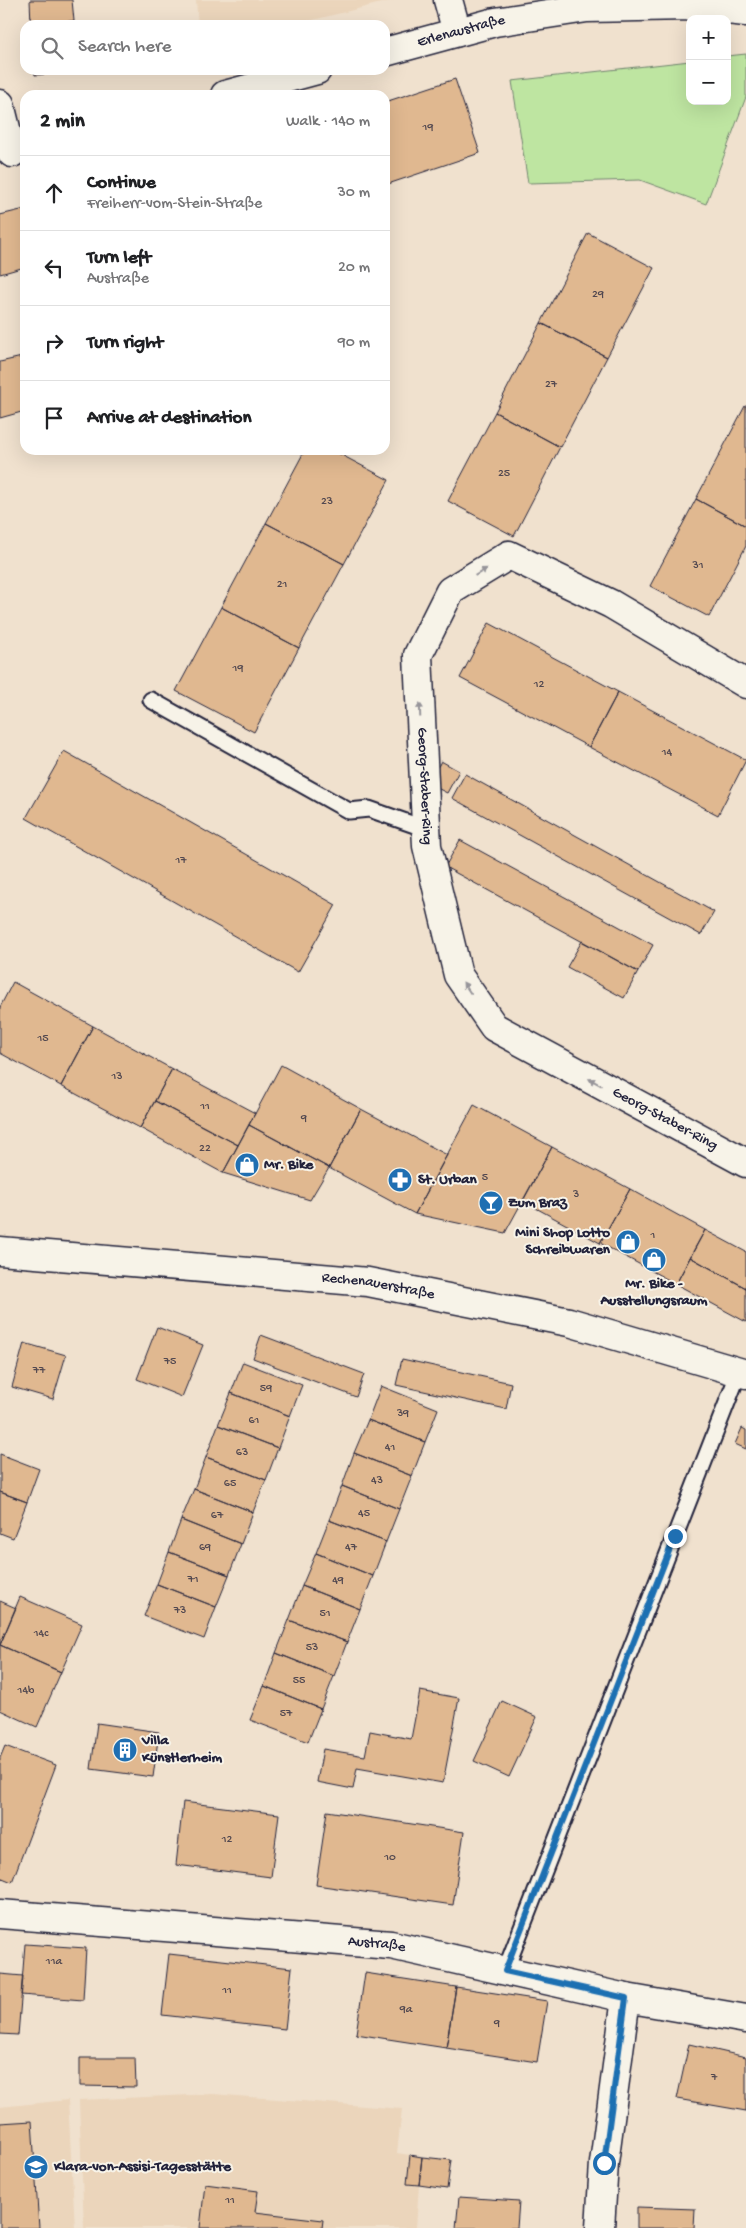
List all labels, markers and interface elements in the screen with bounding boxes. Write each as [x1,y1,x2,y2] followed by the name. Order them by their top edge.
[415,12,507,52] street label: Erlenaustraße
[686,15,731,105] map controls
[686,15,731,60] button: +
[20,20,390,75] search box
[38,34,66,62] icon: search
[78,36,172,59] text: Search here
[686,60,731,105] button: −
[40,110,85,135] text: 2 min
[286,113,370,132] text: Walk · 140 m
[422,121,433,135] house number: 19
[87,172,156,195] text: Continue
[40,179,68,207] icon: ahead
[337,184,370,203] text: 30 m
[87,195,262,214] text: Freiherr-vom-Stein-Straße
[87,247,151,270] text: Turn left
[40,254,68,282] icon: left
[338,259,370,278] text: 20 m
[87,270,149,289] text: Austraße
[592,288,604,302] house number: 29
[40,329,68,357] icon: right
[87,332,163,355] text: Turn right
[338,334,370,353] text: 90 m
[545,378,558,392] house number: 27
[40,404,68,432] icon: arrive
[87,407,251,430] text: Arrive at destination
[498,467,510,481] house number: 25
[321,495,333,509] house number: 23
[691,559,704,573] house number: 31
[474,568,487,577] one-way arrow
[277,578,288,592] house number: 21
[232,662,243,676] house number: 19
[533,678,544,692] house number: 12
[416,702,424,718] one-way arrow
[412,727,436,845] street label: Georg-Staber-Ring
[661,746,673,760] house number: 14
[174,854,187,868] house number: 17
[462,981,472,995] one-way arrow
[36,1032,49,1046] house number: 15
[110,1070,123,1084] house number: 13
[588,1078,602,1086] one-way arrow
[609,1083,721,1155] street label: Georg-Staber-Ring
[199,1100,210,1114] house number: 11
[300,1112,307,1126] house number: 9
[199,1142,211,1156] house number: 22
[234,1152,260,1178] shop icon: Mr. Bike
[264,1156,315,1174] place label: Mr. Bike
[387,1167,413,1193] pharmacy icon: St. Urban
[418,1171,478,1189] place label: St. Urban
[482,1171,488,1185] house number: 5
[572,1188,579,1202] house number: 3
[478,1190,504,1216] bar icon: Zum Braz
[508,1194,568,1212] place label: Zum Braz
[515,1224,611,1259] place label: Mini Shop Lotto Schreibwaren
[615,1229,641,1255] shop icon: Mini Shop Lotto Schreibwaren
[650,1229,656,1243] house number: 1
[641,1247,667,1273] shop icon: Mr. Bike - Ausstellungsraum
[321,1269,437,1304] street label: Rechenauerstraße
[600,1275,708,1310] place label: Mr. Bike - Ausstellungsraum
[163,1355,176,1369] house number: 75
[32,1364,46,1378] house number: 77
[260,1382,272,1396] house number: 59
[396,1407,409,1421] house number: 39
[249,1414,260,1428] house number: 61
[385,1441,395,1455] house number: 41
[236,1446,248,1460] house number: 63
[371,1474,383,1488] house number: 43
[224,1477,236,1491] house number: 65
[358,1507,370,1521] house number: 45
[211,1509,224,1523] house number: 67
[664,1525,687,1548] route end
[199,1541,211,1555] house number: 69
[345,1541,358,1555] house number: 47
[186,1573,199,1587] house number: 71
[332,1574,344,1588] house number: 49
[173,1604,186,1618] house number: 73
[319,1607,331,1621] house number: 51
[33,1627,49,1641] house number: 14c
[306,1641,318,1655] house number: 53
[293,1674,305,1688] house number: 55
[17,1684,35,1698] house number: 14b
[280,1707,293,1721] house number: 57
[141,1732,222,1767] place label: Villa Künstlerheim
[112,1737,138,1763] building icon: Villa Künstlerheim
[221,1833,232,1847] house number: 12
[383,1851,396,1865] house number: 10
[347,1933,408,1957] street label: Austraße
[45,1955,63,1969] house number: 11a
[221,1984,232,1998] house number: 11
[399,2003,413,2017] house number: 9a
[493,2017,500,2031] house number: 9
[710,2071,718,2085] house number: 7
[593,2152,616,2175] route start
[23,2154,49,2180] school or university icon: Klara-von-Assisi-Tagesstätte
[53,2158,232,2176] place label: Klara-von-Assisi-Tagesstätte
[224,2194,235,2208] house number: 11

